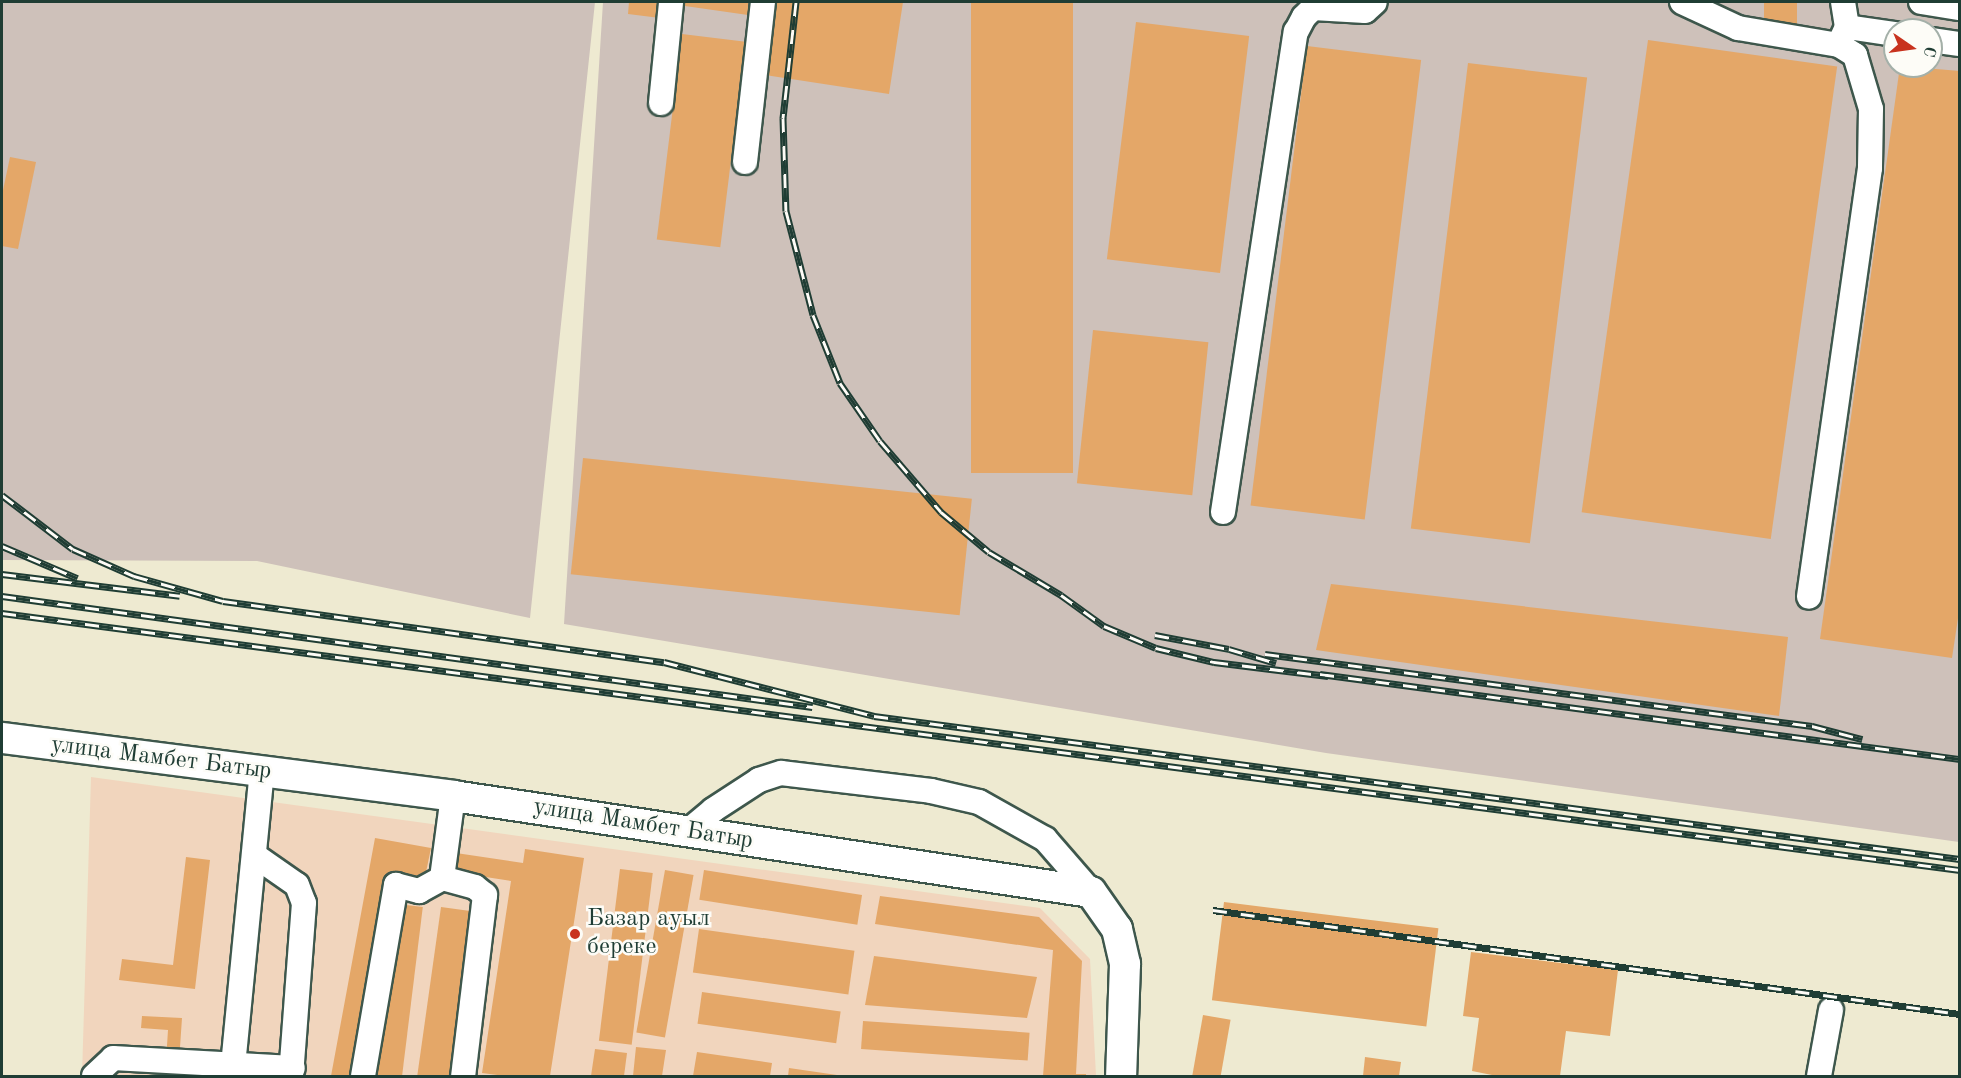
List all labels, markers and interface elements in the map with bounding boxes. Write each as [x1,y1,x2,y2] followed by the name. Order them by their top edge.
[1883,18,1943,78] north arrow
[1920,45,1938,59] text: С
[49,731,273,787] street label: улица Мамбет Батыр
[531,793,755,857] street label: улица Мамбет Батыр
[587,906,710,962] place label: Базар ауыл береке
[568,927,582,941] marker: Базар ауыл береке

